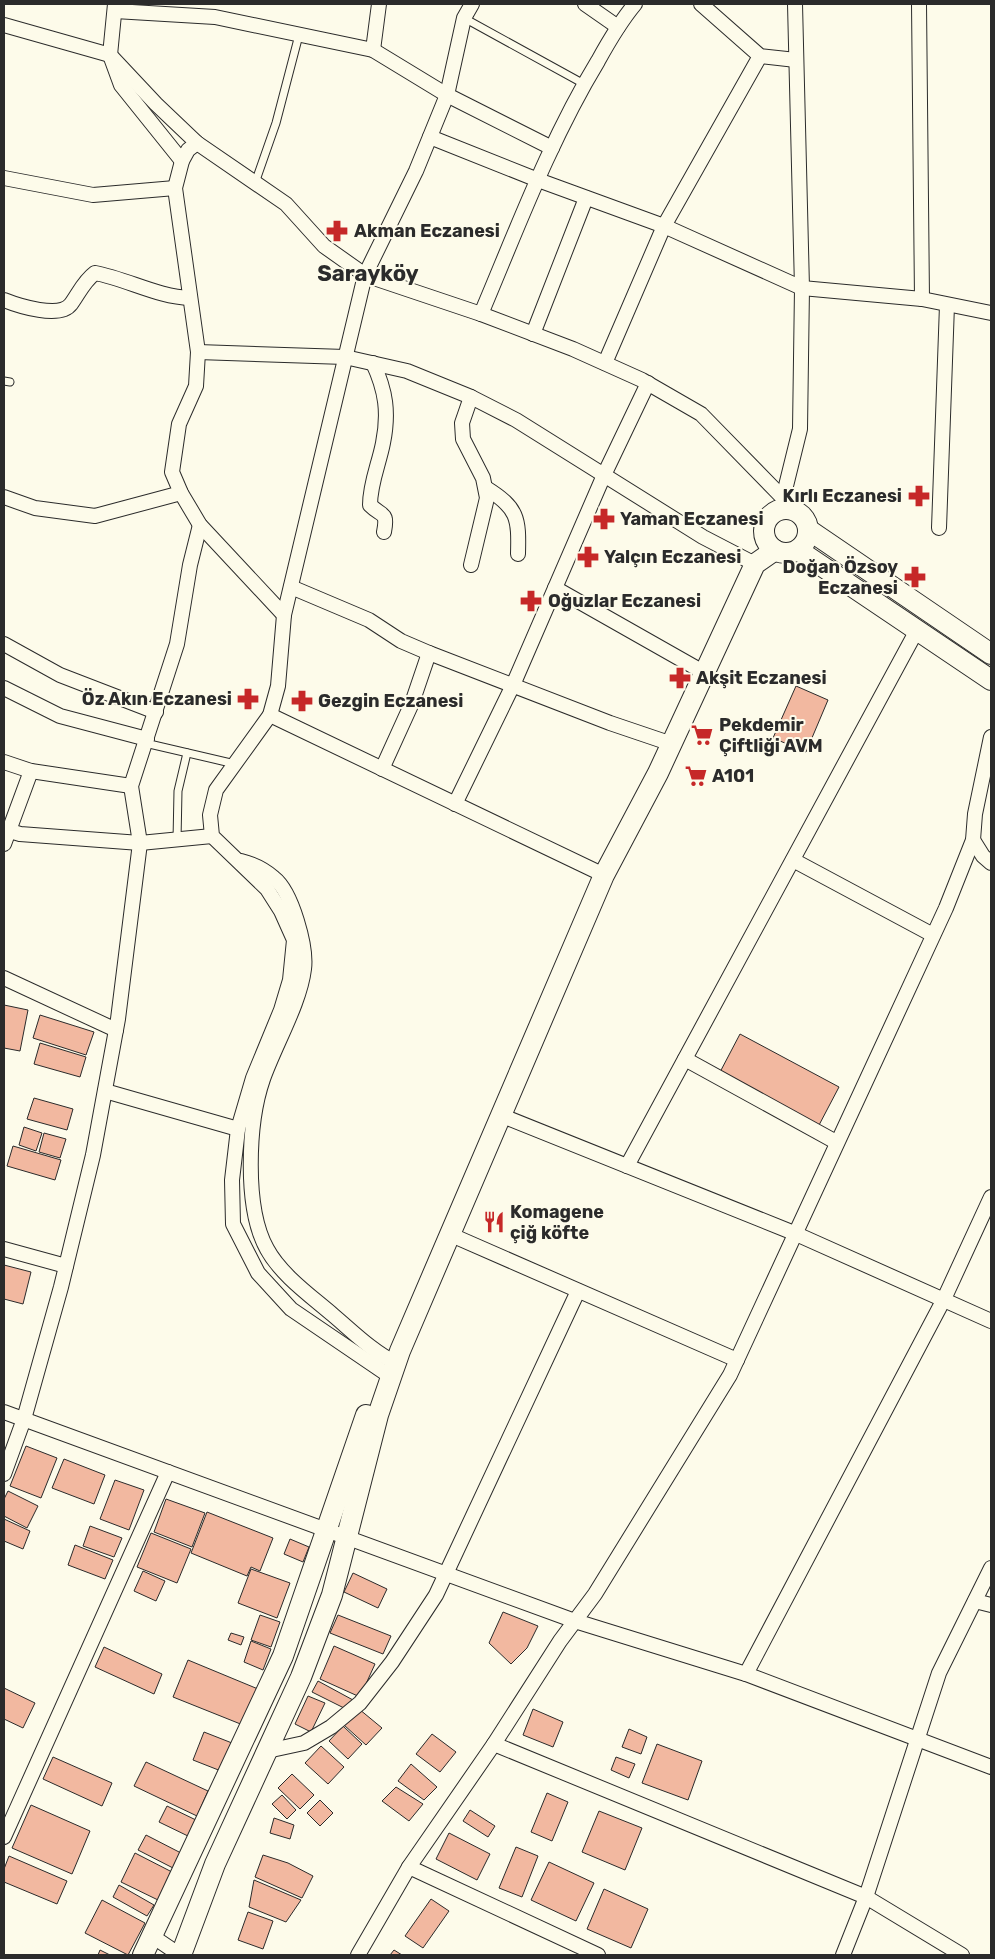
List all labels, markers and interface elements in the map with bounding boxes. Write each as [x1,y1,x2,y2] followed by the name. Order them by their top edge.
[324,218,350,244] pharmacy icon: Akman Eczanesi
[354,220,500,242] place label: Akman Eczanesi
[317,260,419,287] district label: Sarayköy
[906,483,932,509] pharmacy icon: Kırlı Eczanesi
[783,485,902,507] place label: Kırlı Eczanesi
[591,506,617,532] pharmacy icon: Yaman Eczanesi
[620,508,764,530] place label: Yaman Eczanesi
[575,544,601,570] pharmacy icon: Yalçın Eczanesi
[604,546,741,568] place label: Yalçın Eczanesi
[783,556,898,599] place label: Doğan Özsoy Eczanesi
[902,564,928,590] pharmacy icon: Doğan Özsoy Eczanesi
[518,588,544,614] pharmacy icon: Oğuzlar Eczanesi
[548,590,701,612] place label: Oğuzlar Eczanesi
[667,665,693,691] pharmacy icon: Akşit Eczanesi
[696,667,827,689] place label: Akşit Eczanesi
[235,686,261,712] pharmacy icon: Öz Akın Eczanesi
[82,688,232,710] place label: Öz Akın Eczanesi
[289,688,315,714] pharmacy icon: Gezgin Eczanesi
[318,690,463,712] place label: Gezgin Eczanesi
[719,714,823,757] place label: Pekdemir Çiftliği AVM
[689,722,715,748] supermarket icon: Pekdemir Çiftliği AVM
[683,763,709,789] supermarket icon: A101
[712,765,754,787] place label: A101
[510,1201,604,1244] place label: Komagene çiğ köfte
[481,1209,507,1235] restaurant icon: Komagene çiğ köfte

